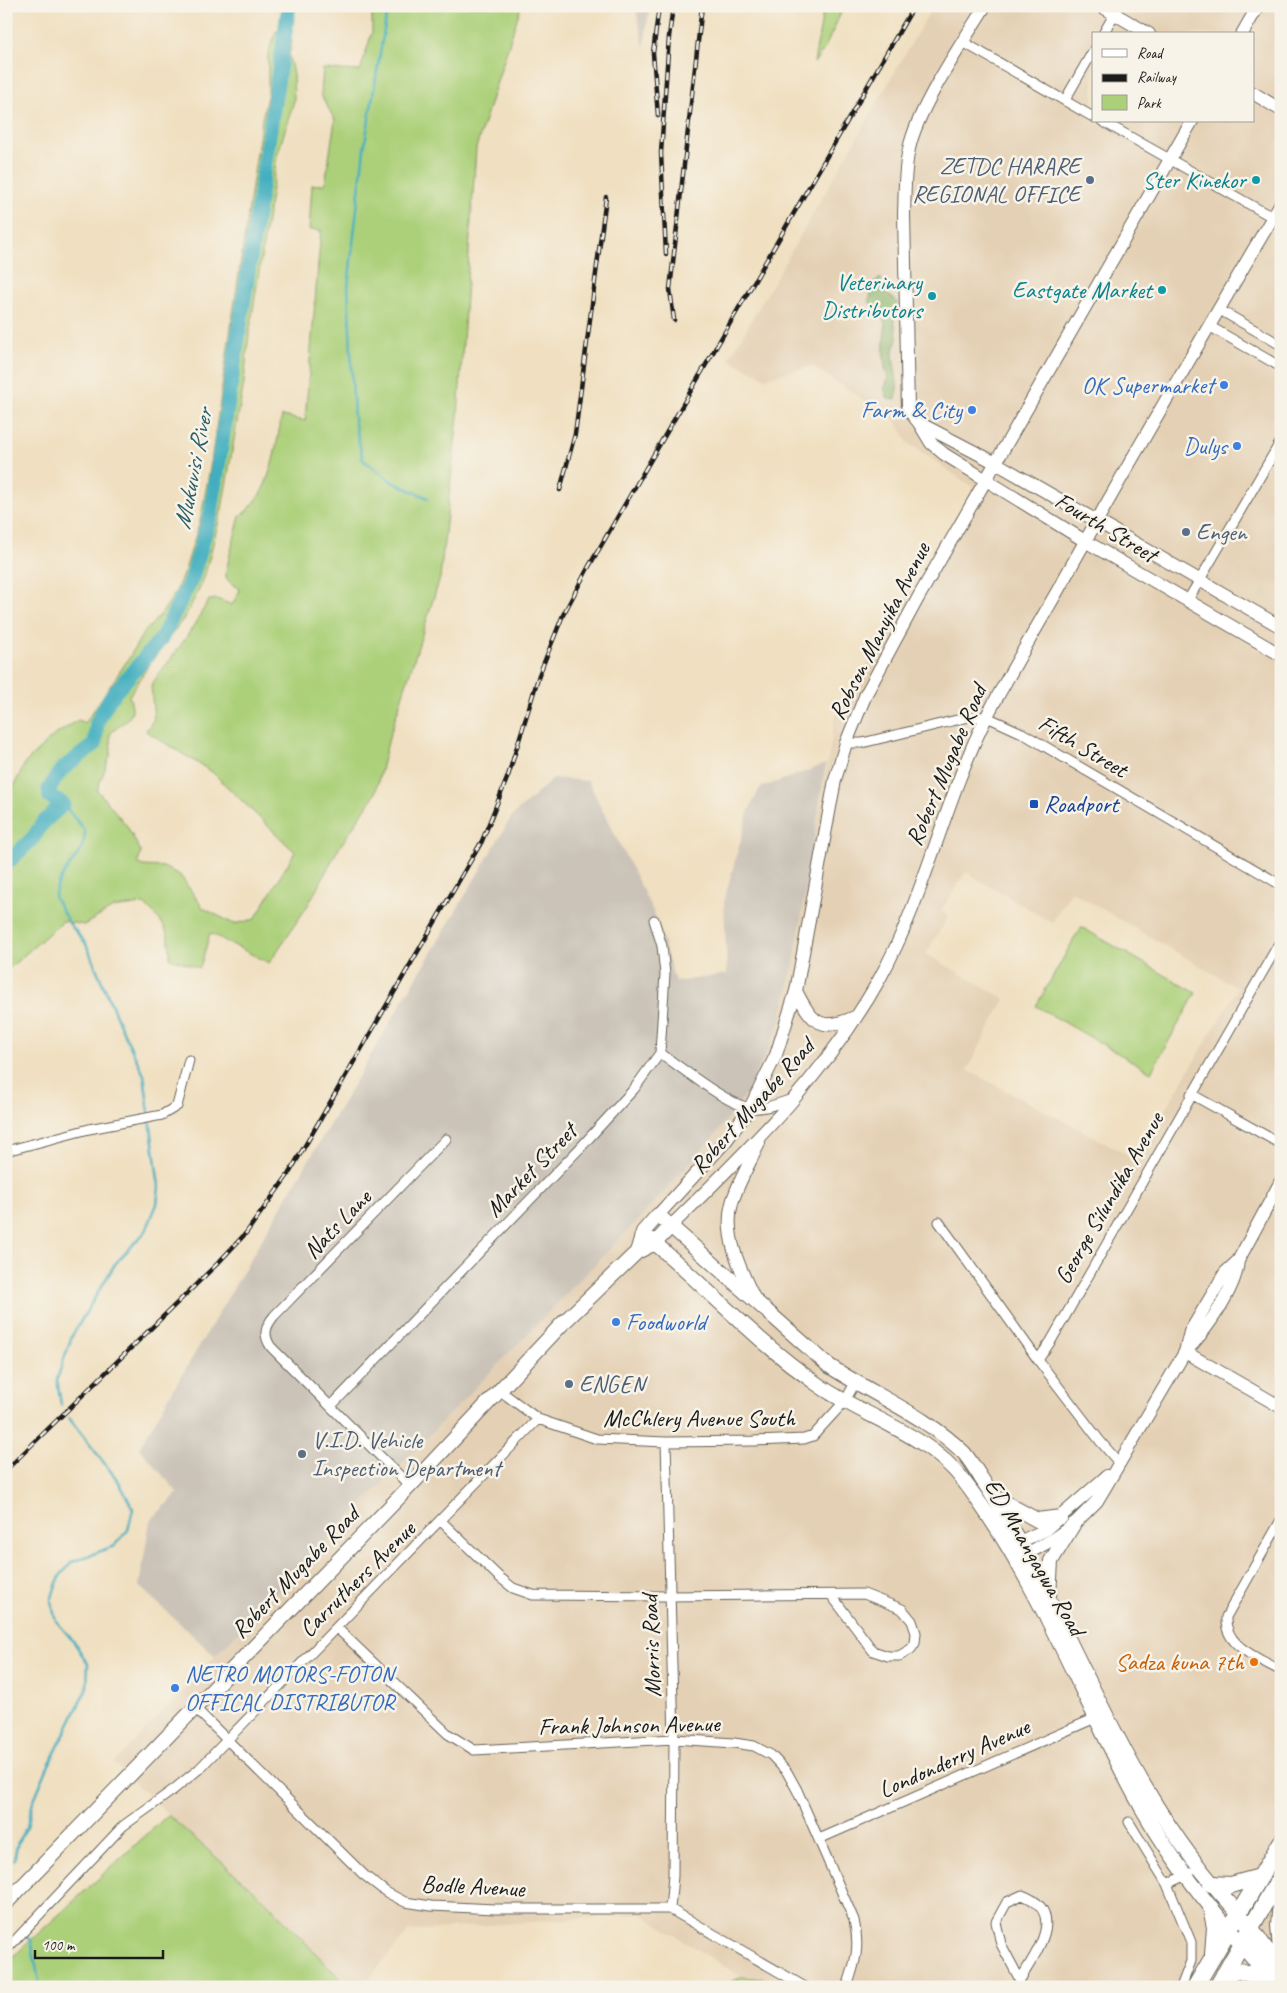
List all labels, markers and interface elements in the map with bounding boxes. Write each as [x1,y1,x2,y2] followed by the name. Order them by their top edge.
[1092,32,1254,122] legend
[1137,44,1164,63] text: Road
[1137,68,1178,87] text: Railway
[1137,94,1162,113] text: Park
[912,151,1083,209] place label: ZETDC HARARE REGIONAL OFFICE
[1143,165,1248,195] place label: Ster Kinekor
[1084,174,1096,186] marker: ZETDC HARARE REGIONAL OFFICE
[1250,174,1262,186] marker: Ster Kinekor
[821,267,925,325] place label: Veterinary Distributors
[1012,275,1154,305] place label: Eastgate Market
[1156,284,1168,296] marker: Eastgate Market
[926,290,938,302] marker: Veterinary Distributors
[1082,370,1217,400] place label: OK Supermarket
[1218,379,1230,391] marker: OK Supermarket
[861,395,964,425] place label: Farm & City
[166,403,221,532] water label: Mukuvisi River
[966,404,978,416] marker: Farm & City
[1184,431,1229,461] place label: Dulys
[1231,440,1243,452] marker: Dulys
[1050,485,1165,571] street label: Fourth Street
[1196,517,1248,547] place label: Engen
[1180,526,1192,538] marker: Engen
[821,535,938,725] street label: Robson Manyika Avenue
[899,677,995,850] street label: Robert Mugabe Road
[1033,708,1135,785] street label: Fifth Street
[1044,789,1120,819] place label: Roadport
[1028,798,1040,810] marker: Roadport
[683,1029,823,1180] street label: Robert Mugabe Road
[1048,1105,1171,1289] street label: George Silundika Avenue
[479,1115,585,1223] street label: Market Street
[297,1181,379,1265] street label: Nats Lane
[626,1307,709,1337] place label: Foodworld
[610,1316,622,1328] marker: Foodworld
[579,1369,648,1399] place label: ENGEN
[563,1378,575,1390] marker: ENGEN
[603,1403,796,1433] street label: McChlery Avenue South
[312,1425,503,1483] place label: V.I.D. Vehicle Inspection Department
[296,1448,308,1460] marker: V.I.D. Vehicle Inspection Department
[978,1473,1094,1644] street label: ED Mnangagwa Road
[224,1497,368,1644] street label: Robert Mugabe Road
[292,1513,423,1644] street label: Carruthers Avenue
[634,1591,668,1698] street label: Morris Road
[1115,1647,1245,1677] place label: Sadza kuna 7th
[1248,1656,1260,1668] marker: Sadza kuna 7th
[185,1659,397,1717] place label: NETRO MOTORS-FOTON OFFICAL DISTRIBUTOR
[169,1682,181,1694] marker: NETRO MOTORS-FOTON OFFICAL DISTRIBUTOR
[538,1708,722,1742] street label: Frank Johnson Avenue
[874,1710,1036,1805] street label: Londonderry Avenue
[421,1868,527,1904] street label: Bodle Avenue
[35,1928,162,1960] scale bar
[42,1936,76,1955] text: 100 m

